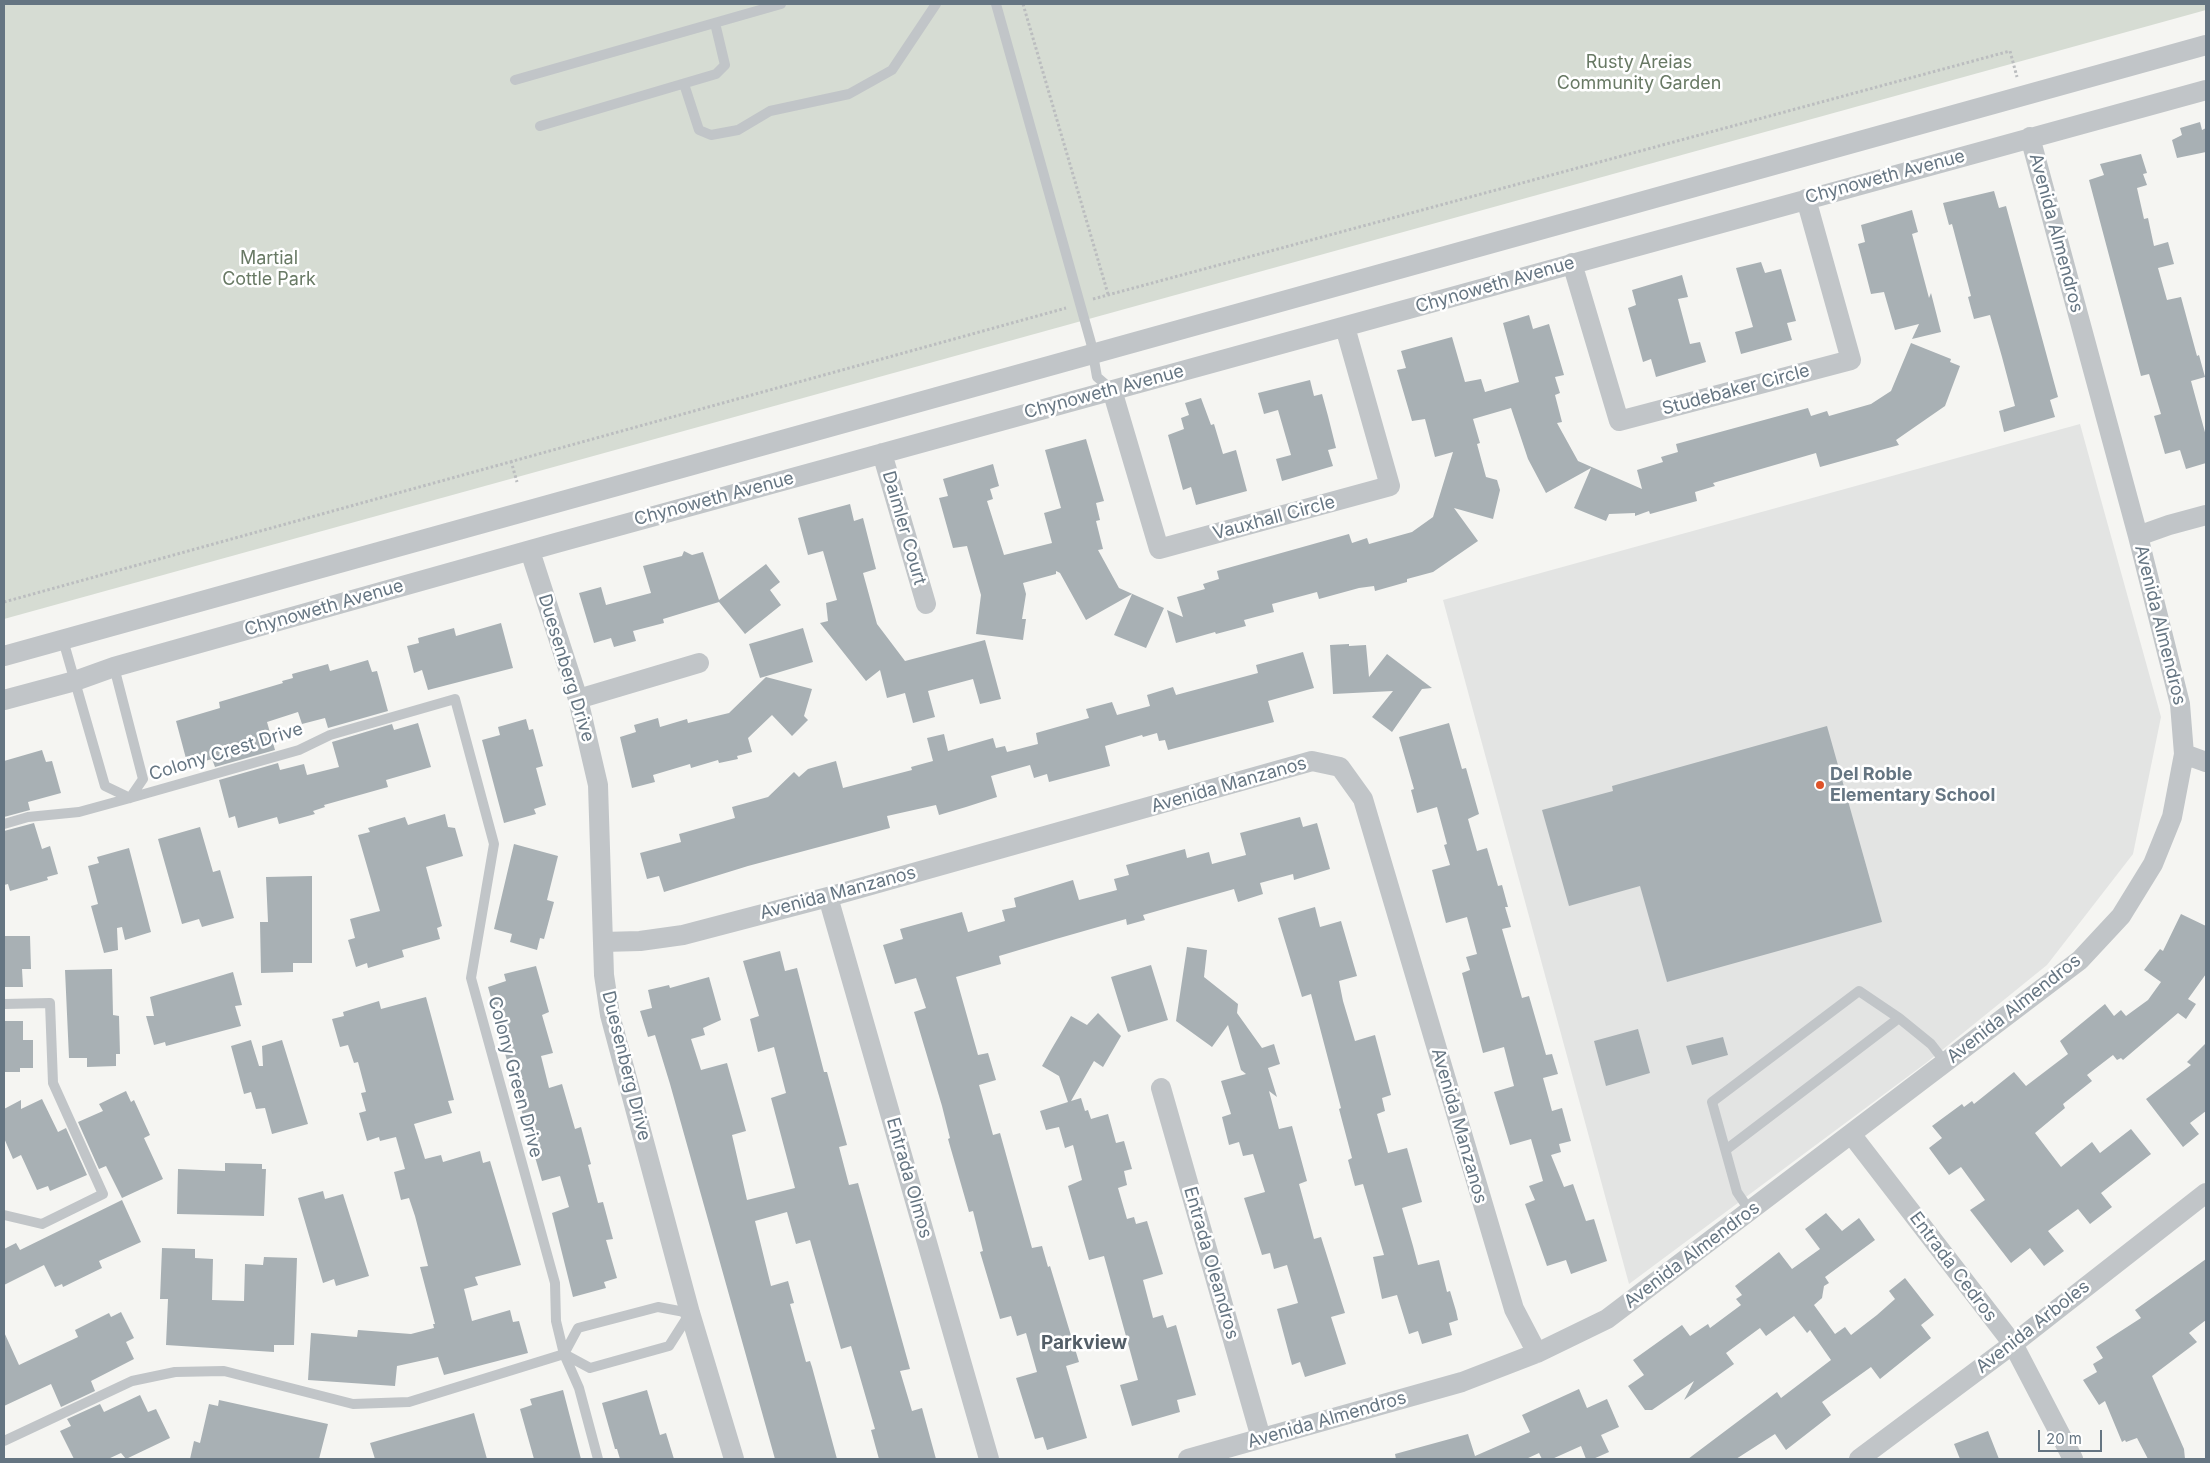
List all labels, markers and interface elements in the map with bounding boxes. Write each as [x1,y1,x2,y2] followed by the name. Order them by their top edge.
[1557,52,1721,94] park label: Rusty Areias Community Garden
[1803,145,1967,209] street label: Chynoweth Avenue
[2024,151,2088,315] street label: Avenida Almendros
[222,248,316,290] park label: Martial Cottle Park
[1413,252,1577,318] street label: Chynoweth Avenue
[1022,360,1186,424] street label: Chynoweth Avenue
[1660,360,1812,420] street label: Studebaker Circle
[632,467,796,531] street label: Chynoweth Avenue
[877,469,931,587] street label: Daimler Court
[1210,491,1338,545] street label: Vauxhall Circle
[2130,543,2190,707] street label: Avenida Almendros
[242,575,406,641] street label: Chynoweth Avenue
[533,591,599,745] street label: Duesenberg Drive
[146,718,306,786] street label: Colony Crest Drive
[1149,752,1309,818] street label: Avenida Manzanos
[1830,764,1995,806] place label: Del Roble Elementary School
[1814,779,1826,791] marker: Del Roble Elementary School
[758,862,918,924] street label: Avenida Manzanos
[1943,950,2085,1068] street label: Avenida Almendros
[597,989,655,1143] street label: Duesenberg Drive
[483,994,547,1160] street label: Colony Green Drive
[1426,1046,1492,1206] street label: Avenida Manzanos
[881,1115,937,1241] street label: Entrada Olmos
[1179,1184,1243,1342] street label: Entrada Oleandros
[1620,1197,1764,1313] street label: Avenida Almendros
[1905,1208,2001,1326] street label: Entrada Cedros
[1972,1276,2094,1378] street label: Avenida Arboles
[1041,1332,1127,1354] district label: Parkview
[1245,1387,1409,1453] street label: Avenida Almendros
[2040,1420,2104,1452] scale bar
[2046,1429,2082,1448] text: 20 m

